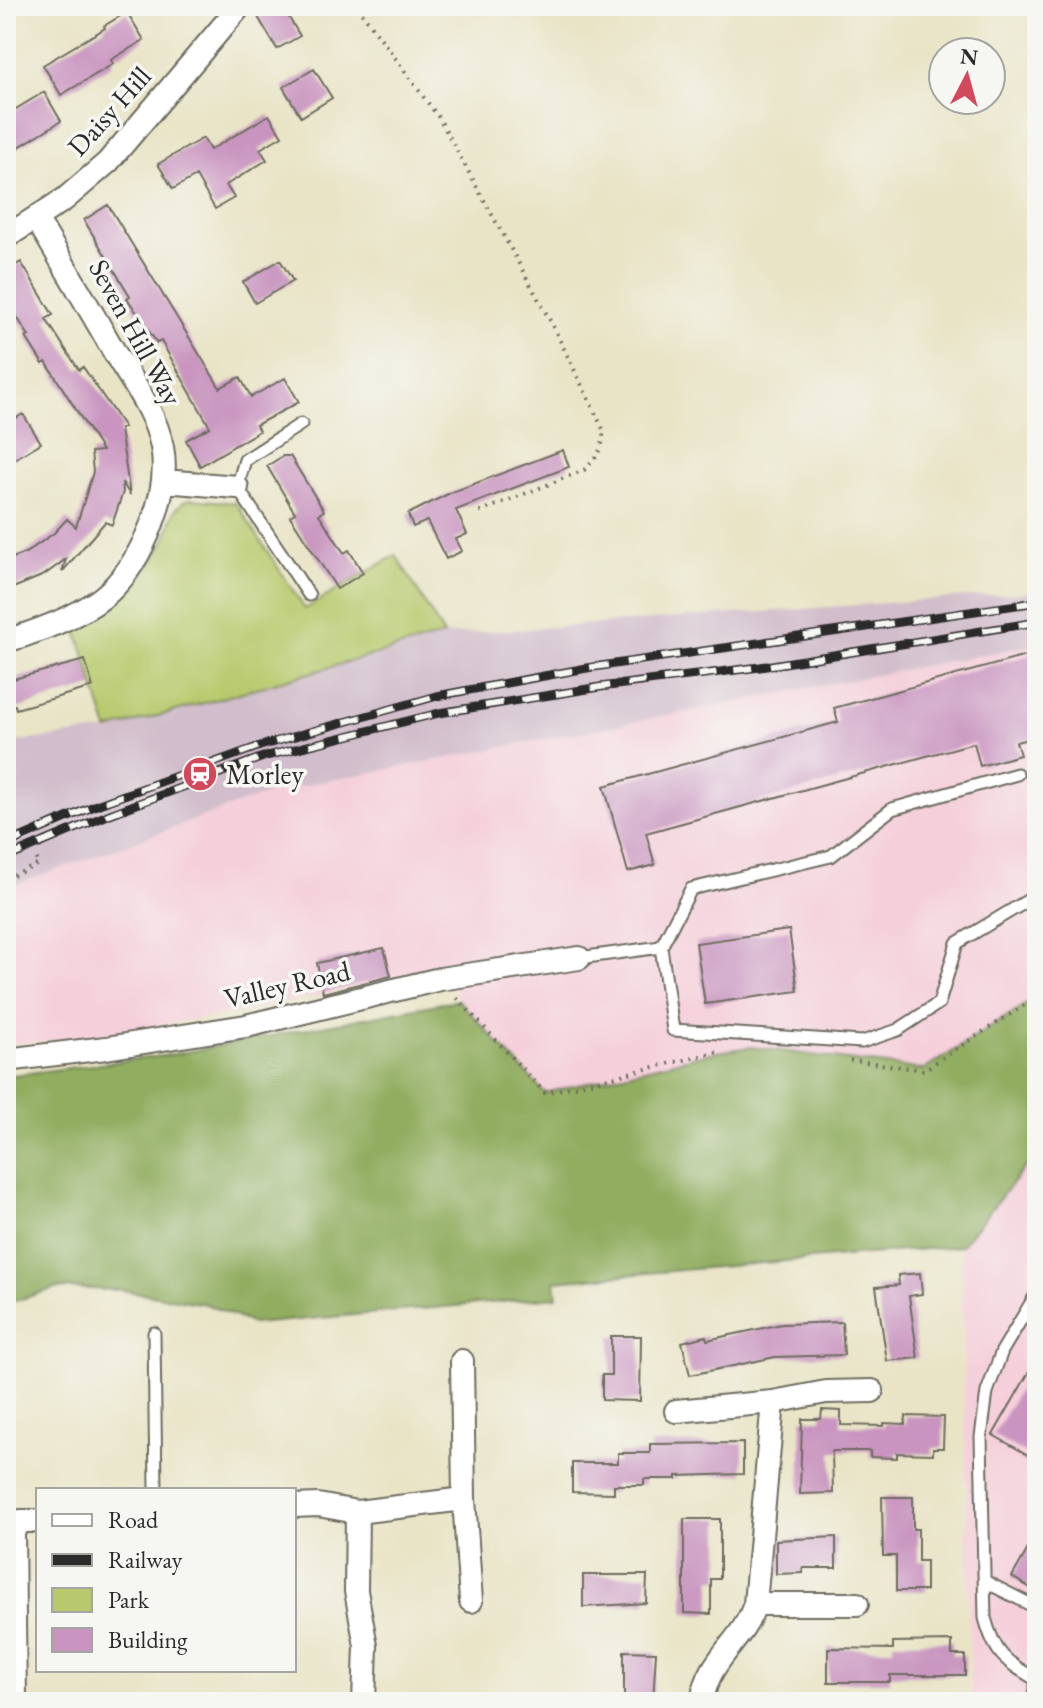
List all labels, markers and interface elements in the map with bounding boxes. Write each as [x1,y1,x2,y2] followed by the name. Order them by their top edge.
[927,36,1007,116] north arrow
[959,41,980,72] text: N
[59,58,159,163] street label: Daisy Hill
[81,253,191,412] street label: Seven Hill Way
[181,755,219,793] station icon: Morley
[226,756,305,792] place label: Morley
[221,952,354,1016] street label: Valley Road
[36,1488,296,1672] legend
[108,1504,159,1535] text: Road
[108,1544,183,1575] text: Railway
[108,1584,150,1615] text: Park
[108,1624,188,1655] text: Building

